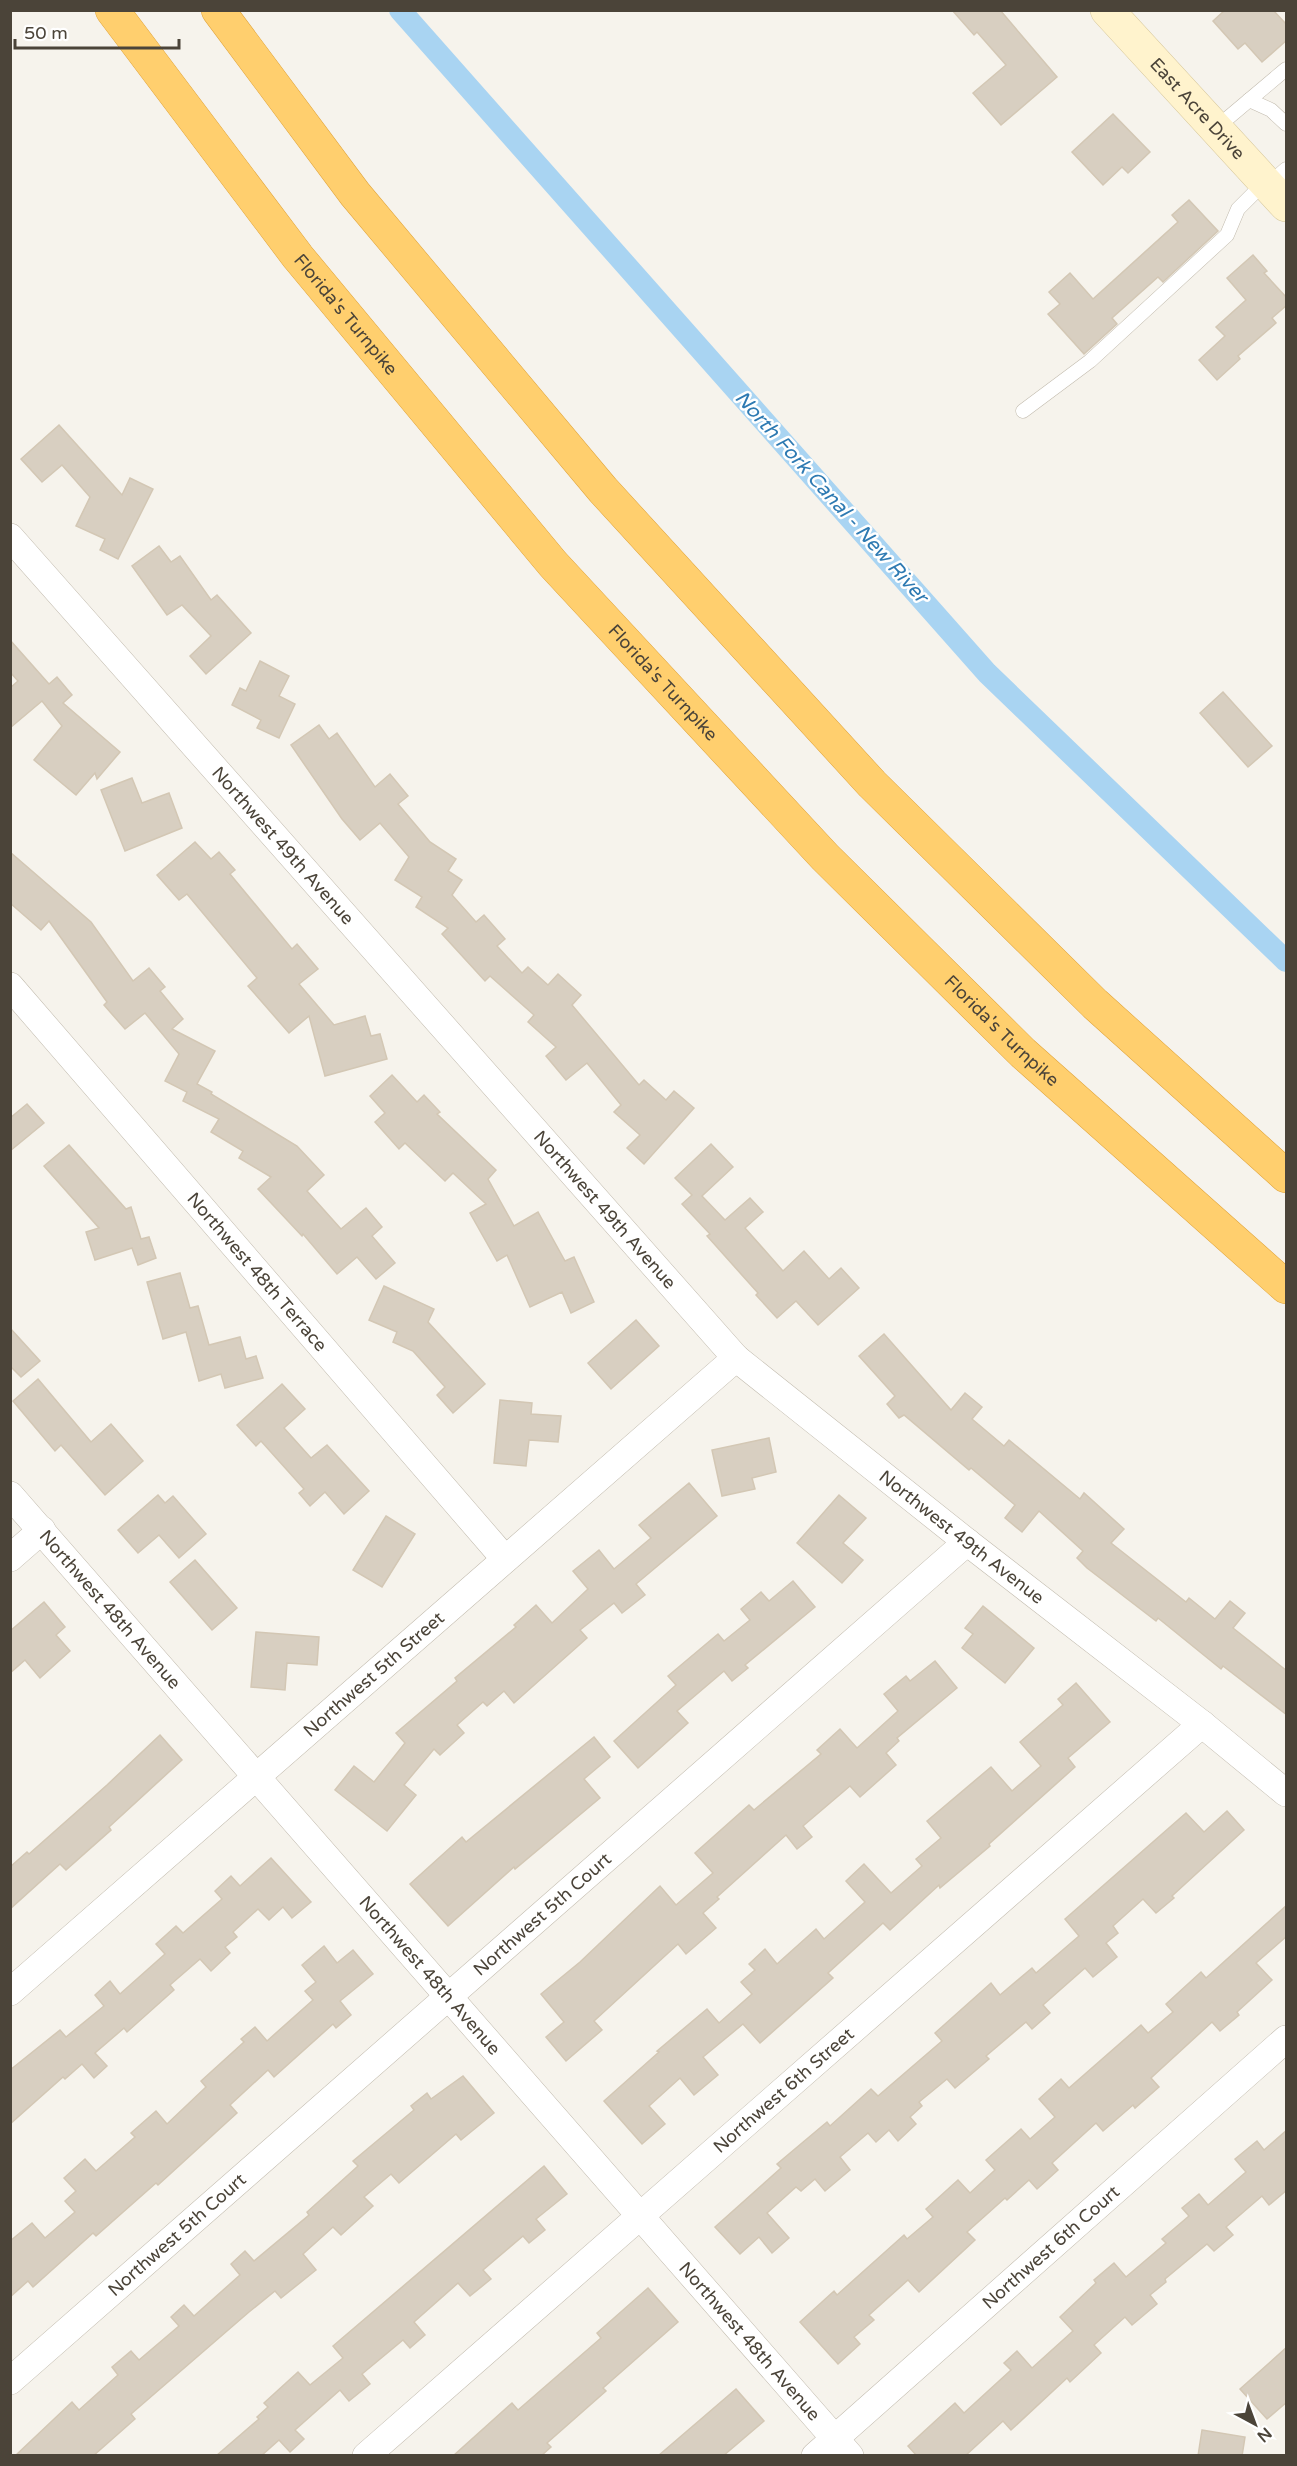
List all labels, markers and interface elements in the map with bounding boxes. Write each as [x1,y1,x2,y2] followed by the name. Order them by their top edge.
[15,12,178,50] scale bar
[24,22,68,44] text: 50 m
[1145,53,1250,164] street label: East Acre Drive
[289,249,402,380] street label: Florida's Turnpike
[730,386,934,610] water label: North Fork Canal - New River
[604,620,722,745] street label: Florida's Turnpike
[207,762,359,929] street label: Northwest 49th Avenue
[940,971,1064,1091] street label: Florida's Turnpike
[529,1126,681,1293] street label: Northwest 49th Avenue
[182,1188,332,1356] street label: Northwest 48th Terrace
[875,1465,1049,1609] street label: Northwest 49th Avenue
[35,1525,185,1693] street label: Northwest 48th Avenue
[299,1607,449,1742] street label: Northwest 5th Street
[469,1848,616,1981] street label: Northwest 5th Court
[354,1891,505,2059] street label: Northwest 48th Avenue
[709,2023,858,2158] street label: Northwest 6th Street
[103,2168,250,2301] street label: Northwest 5th Court
[978,2181,1124,2314] street label: Northwest 6th Court
[674,2257,825,2425] street label: Northwest 48th Avenue
[1225,2394,1285,2454] north arrow
[1253,2423,1276,2446] text: N

